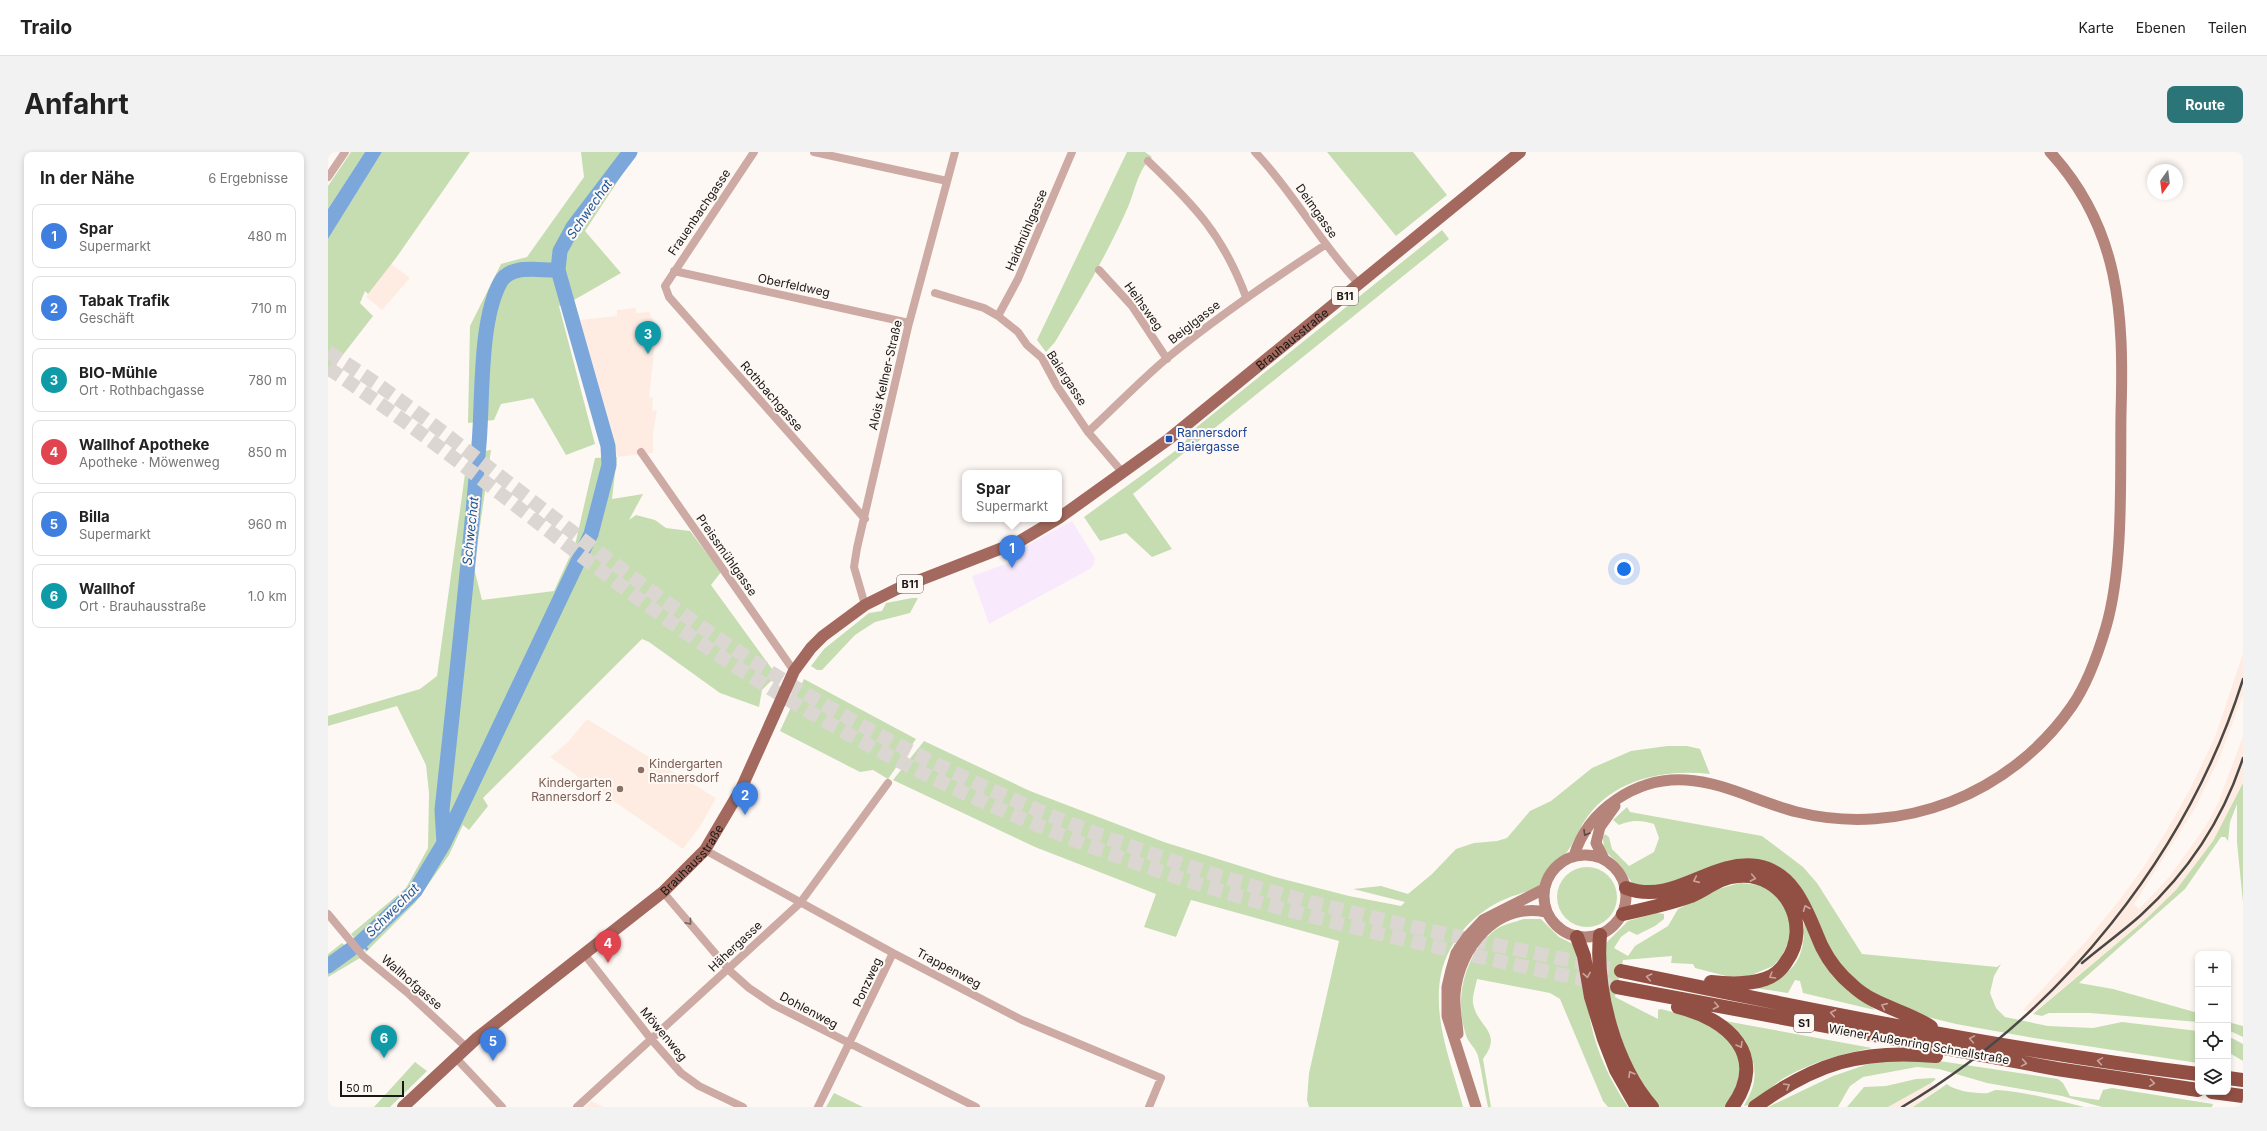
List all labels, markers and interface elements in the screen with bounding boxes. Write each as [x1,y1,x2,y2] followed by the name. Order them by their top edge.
[20,16,72,39] text: Trailo
[2078,19,2114,36] text: Karte
[2136,19,2186,36] text: Ebenen
[2208,19,2247,36] text: Teilen
[2167,86,2243,123] button: Route
[24,87,129,121] text: Anfahrt
[2147,164,2183,200] north arrow
[665,166,733,258] street label: Frauenbachgasse
[40,168,135,188] text: In der Nähe
[208,170,288,186] text: 6 Ergebnisse
[563,176,616,242] water label: Schwechat
[1293,181,1341,241] street label: Deimgasse
[1002,187,1050,273] street label: Haidmühlgasse
[79,219,113,238] text: Spar
[51,228,57,244] text: 1
[247,228,287,244] text: 480 m
[79,238,151,254] text: Supermarkt
[756,270,832,300] street label: Oberfeldweg
[1121,279,1167,333] street label: Heihsweg
[1332,287,1358,305] road number: B11
[79,291,170,310] text: Tabak Trafik
[1165,297,1223,347] street label: Beiglgasse
[50,300,58,316] text: 2
[251,300,287,316] text: 710 m
[1252,304,1331,373] street label: Brauhausstraße
[79,310,134,326] text: Geschäft
[865,319,905,431] street label: Alois Kellner-Straße
[635,321,661,354] pin: 3
[1044,348,1090,408] street label: Baiergasse
[738,358,806,434] street label: Rothbachgasse
[79,363,157,382] text: BIO-Mühle
[50,372,58,388] text: 3
[249,372,287,388] text: 780 m
[79,382,204,398] text: Ort · Rothbachgasse
[1177,425,1248,454] place label: Rannersdorf Baiergasse
[1164,434,1174,444] marker: Rannersdorf Baiergasse
[79,435,210,454] text: Wallhof Apotheke
[50,444,58,460] text: 4
[248,444,287,460] text: 850 m
[79,454,220,470] text: Apotheke · Möwenweg
[962,470,1062,522] popup
[976,479,1010,498] text: Spar
[458,495,482,566] water label: Schwechat
[976,498,1048,514] text: Supermarkt
[79,507,110,526] text: Billa
[693,511,761,599] street label: Preissmühlgasse
[50,516,58,532] text: 5
[248,516,287,532] text: 960 m
[79,526,151,542] text: Supermarkt
[999,535,1025,568] pin: 1
[1614,559,1634,579] your location
[897,575,923,593] road number: B11
[79,579,135,598] text: Wallhof
[50,588,58,604] text: 6
[248,588,287,604] text: 1.0 km
[79,598,206,614] text: Ort · Brauhausstraße
[649,756,723,785] place label: Kindergarten Rannersdorf
[636,765,646,775] marker: Kindergarten Rannersdorf
[531,775,612,804] place label: Kindergarten Rannersdorf 2
[732,782,758,815] pin: 2
[615,784,625,794] marker: Kindergarten Rannersdorf 2
[657,821,726,898] street label: Brauhausstraße
[1583,829,1591,836] one-way arrow
[1750,873,1756,881] one-way arrow
[1693,876,1700,884] one-way arrow
[362,880,422,940] water label: Schwechat
[1802,904,1810,911] one-way arrow
[684,917,691,924] one-way arrow
[705,917,765,975] street label: Hähergasse
[595,930,621,963] pin: 4
[914,945,984,991] street label: Trappenweg
[378,951,446,1013] street label: Wallhofgasse
[2195,951,2231,1095] map controls
[2195,951,2231,987] button: +
[849,955,885,1009] street label: Ponzweg
[1582,971,1591,978] one-way arrow
[1769,971,1776,978] one-way arrow
[1646,974,1652,982] one-way arrow
[2195,987,2231,1023] button: −
[777,988,841,1032] street label: Dohlenweg
[1713,1002,1719,1010] one-way arrow
[1881,1003,1889,1011] one-way arrow
[637,1004,691,1064] street label: Möwenweg
[1830,1009,1836,1018] one-way arrow
[1794,1014,1814,1032] road number: S1
[1827,1021,2011,1067] street label: Wiener Außenring Schnellstraße
[2195,1023,2231,1059] button: locate
[371,1025,397,1058] pin: 6
[480,1028,506,1061] pin: 5
[1969,1035,1975,1043] one-way arrow
[1735,1041,1742,1048] one-way arrow
[2097,1057,2103,1066] one-way arrow
[2021,1058,2027,1067] one-way arrow
[2195,1059,2231,1095] button: layers
[1628,1071,1635,1078] one-way arrow
[2149,1078,2156,1087] one-way arrow
[340,1079,404,1098] scale bar
[346,1081,372,1095] text: 50 m
[1783,1083,1790,1090] one-way arrow

